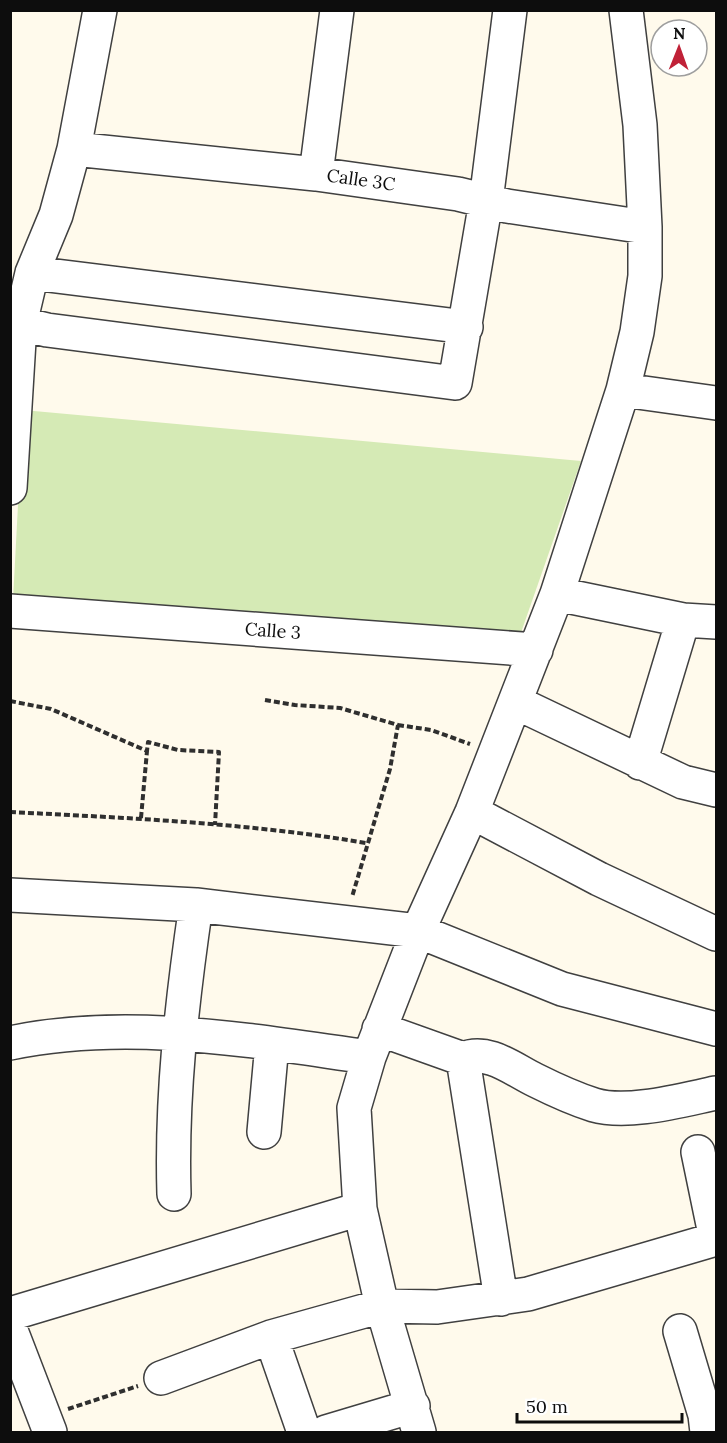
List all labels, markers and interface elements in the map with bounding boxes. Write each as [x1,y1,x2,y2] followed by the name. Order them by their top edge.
[649,18,709,78] north arrow
[673,23,686,43] text: N
[325,163,397,196] street label: Calle 3C
[244,617,302,644] street label: Calle 3
[517,1386,682,1424] scale bar
[526,1395,568,1418] text: 50 m

